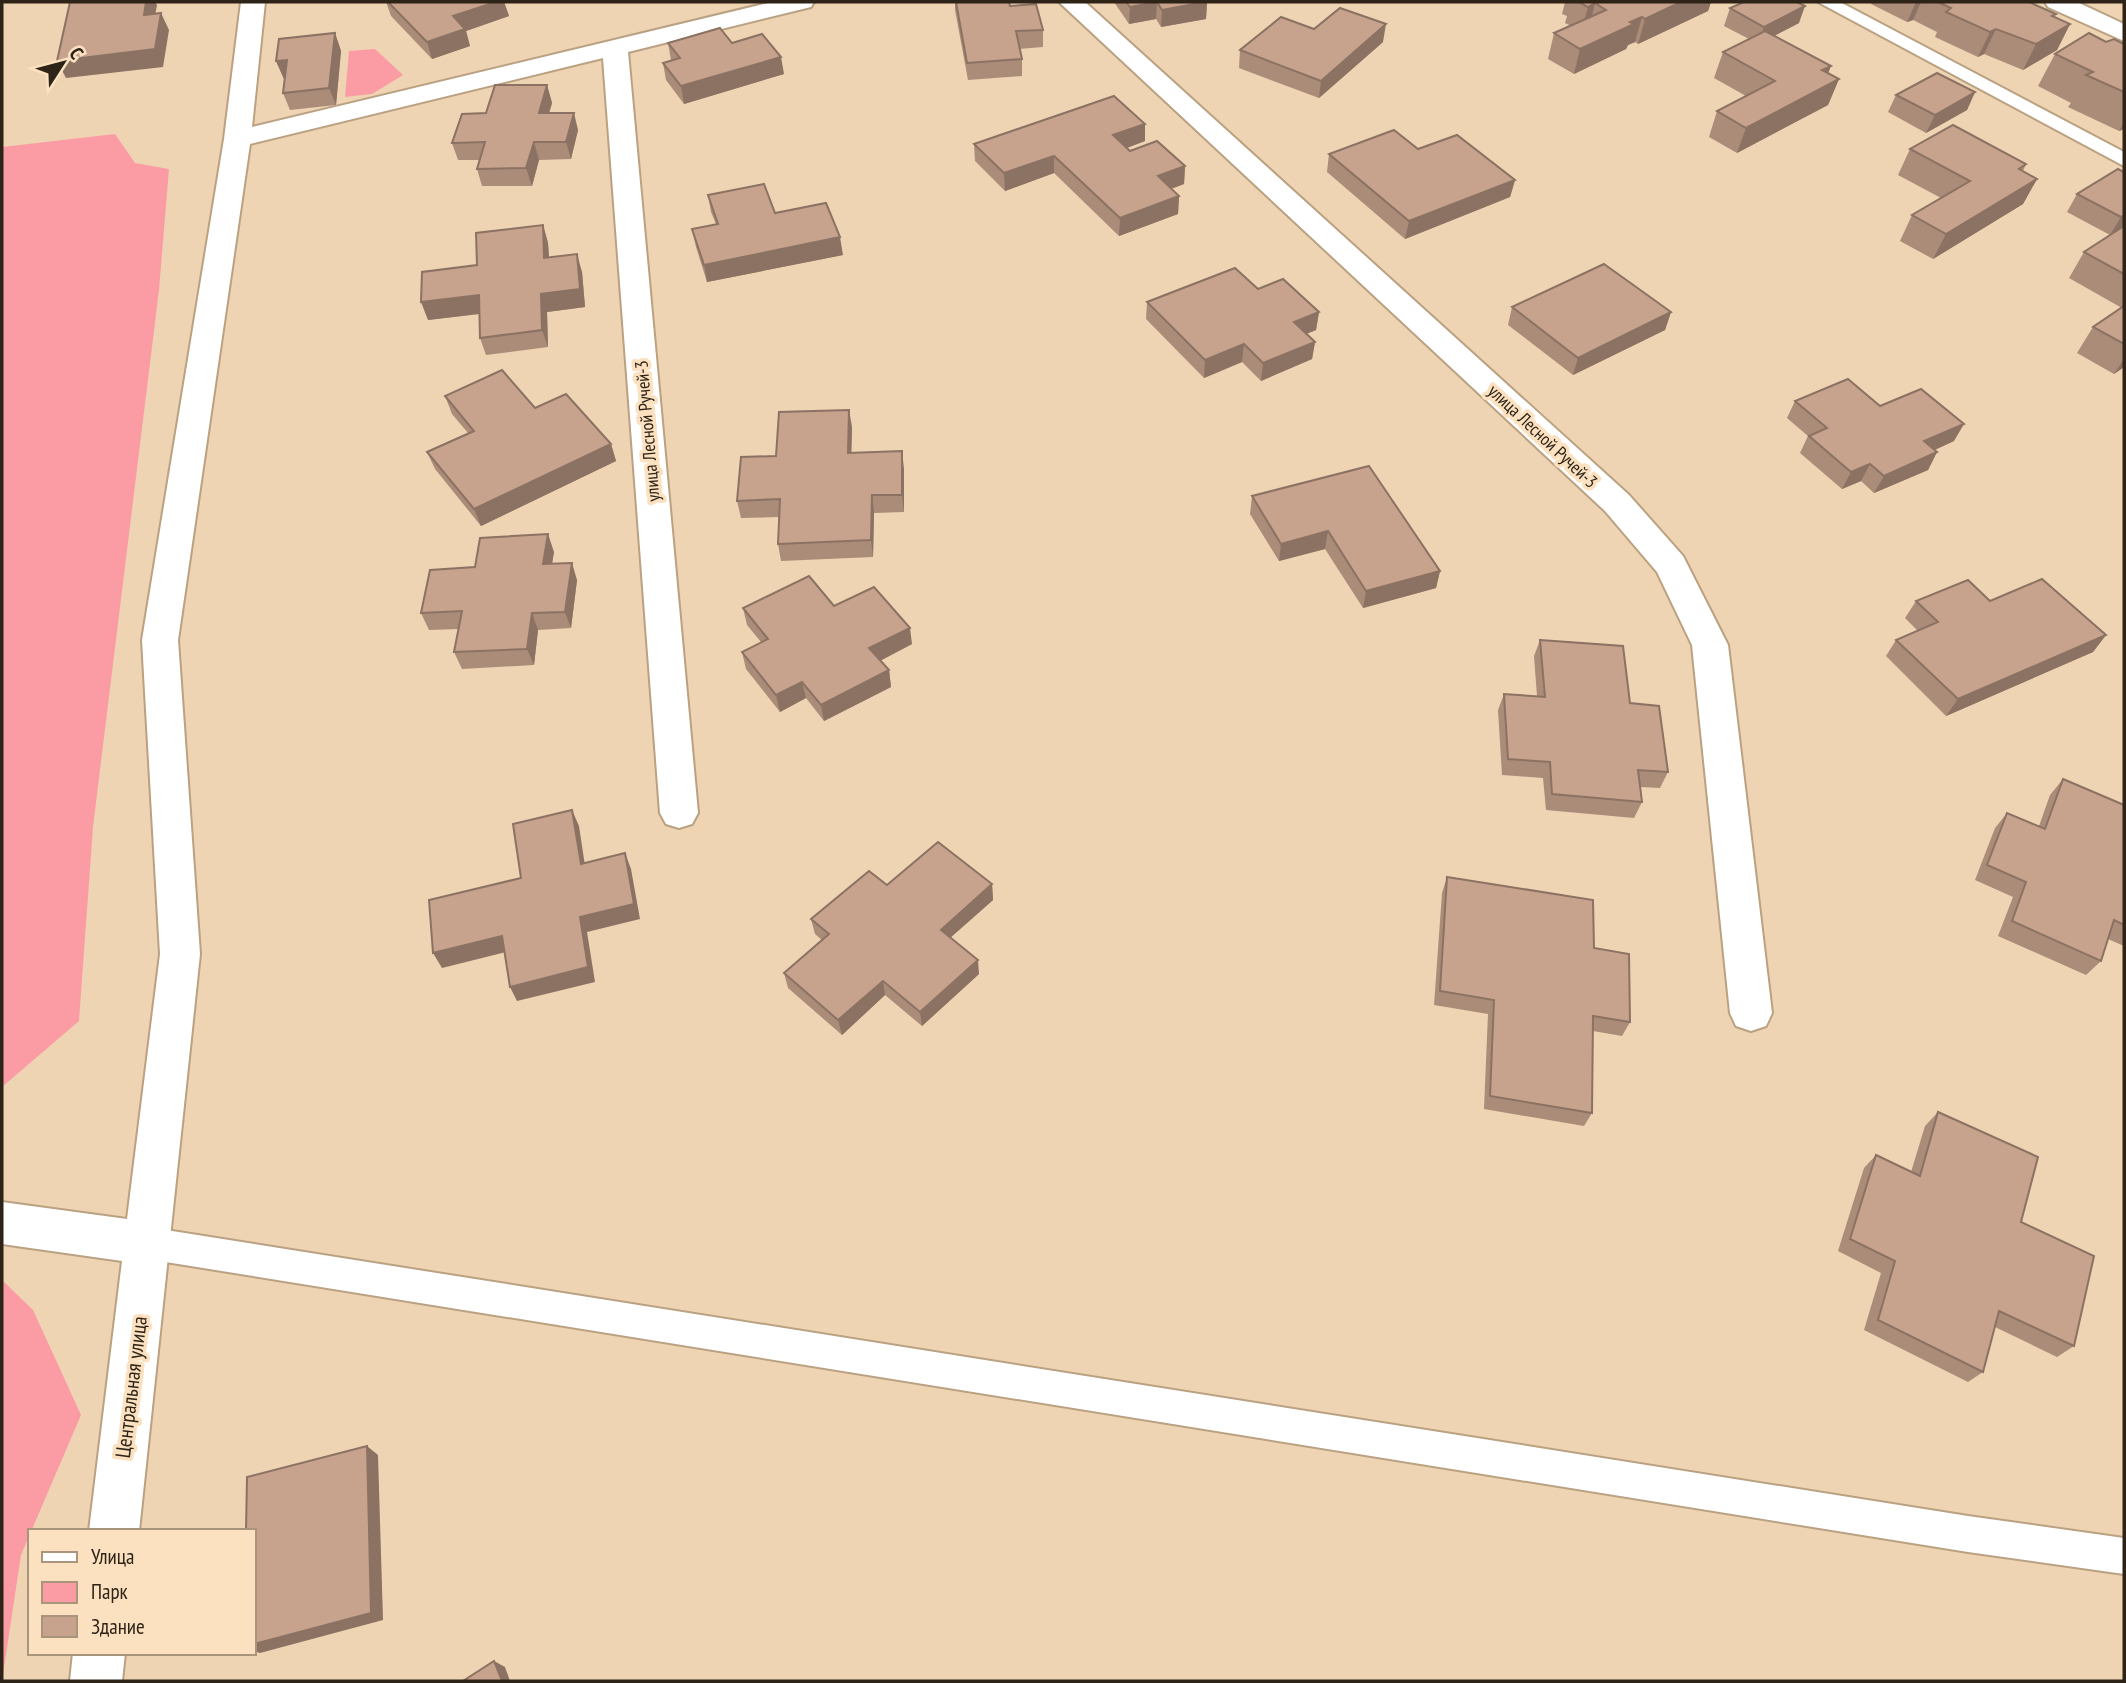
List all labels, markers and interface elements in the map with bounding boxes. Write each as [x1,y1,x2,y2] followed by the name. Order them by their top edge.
[28,28,98,98] north arrow
[64,42,89,64] text: С
[629,360,665,502] street label: улица Лесной Ручей-3
[1483,379,1603,493] street label: улица Лесной Ручей-3
[109,1314,153,1460] street label: Центральная улица
[28,1529,256,1655] legend
[91,1543,134,1570] text: Улица
[91,1578,128,1605] text: Парк
[91,1613,145,1640] text: Здание

